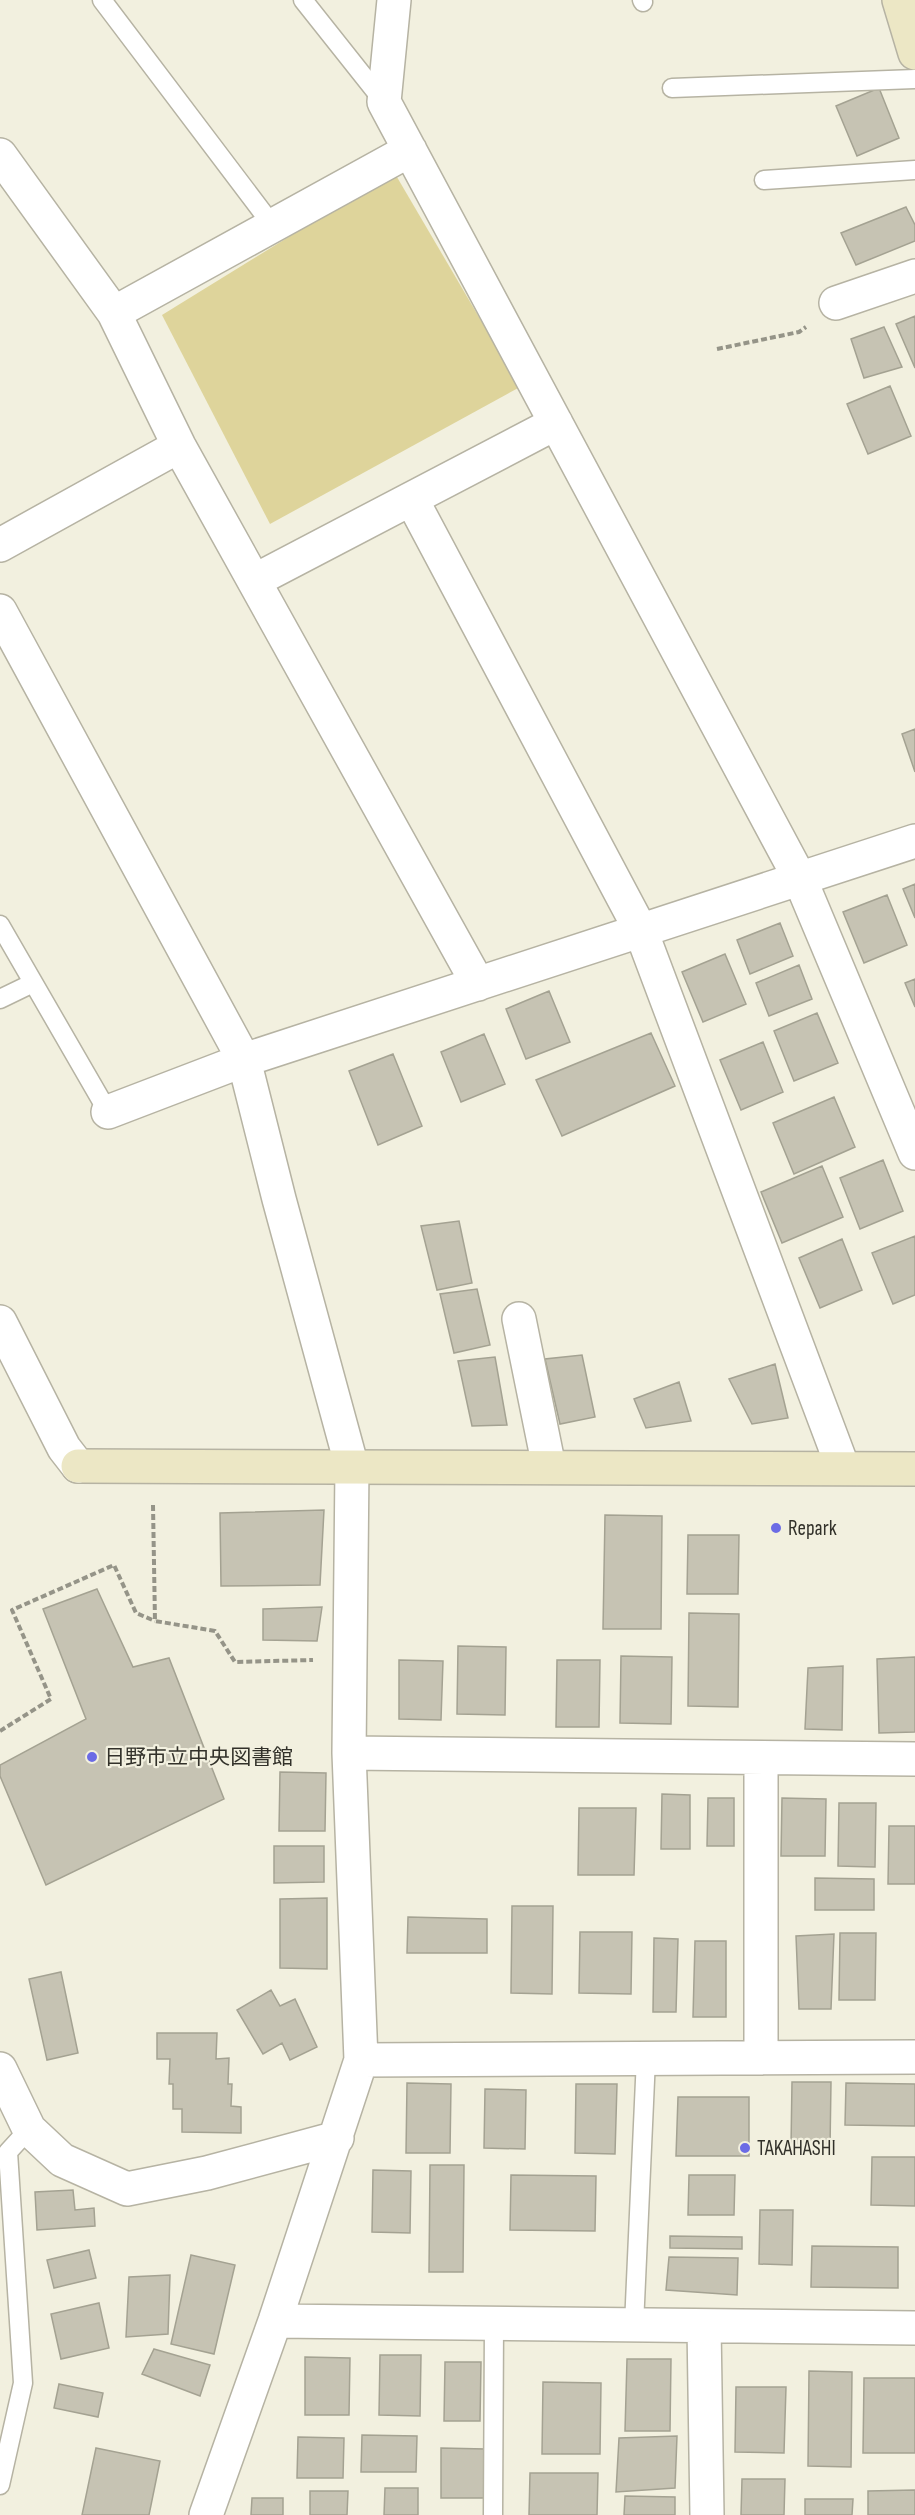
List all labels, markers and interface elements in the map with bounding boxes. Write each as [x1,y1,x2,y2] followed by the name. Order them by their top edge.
[788,1516,837,1541] place label: Repark
[769,1521,783,1535] marker: Repark
[104,1745,293,1770] place label: 日野市立中央図書館
[85,1750,99,1764] marker: 日野市立中央図書館
[757,2136,836,2161] place label: TAKAHASHI
[738,2141,752,2155] marker: TAKAHASHI

